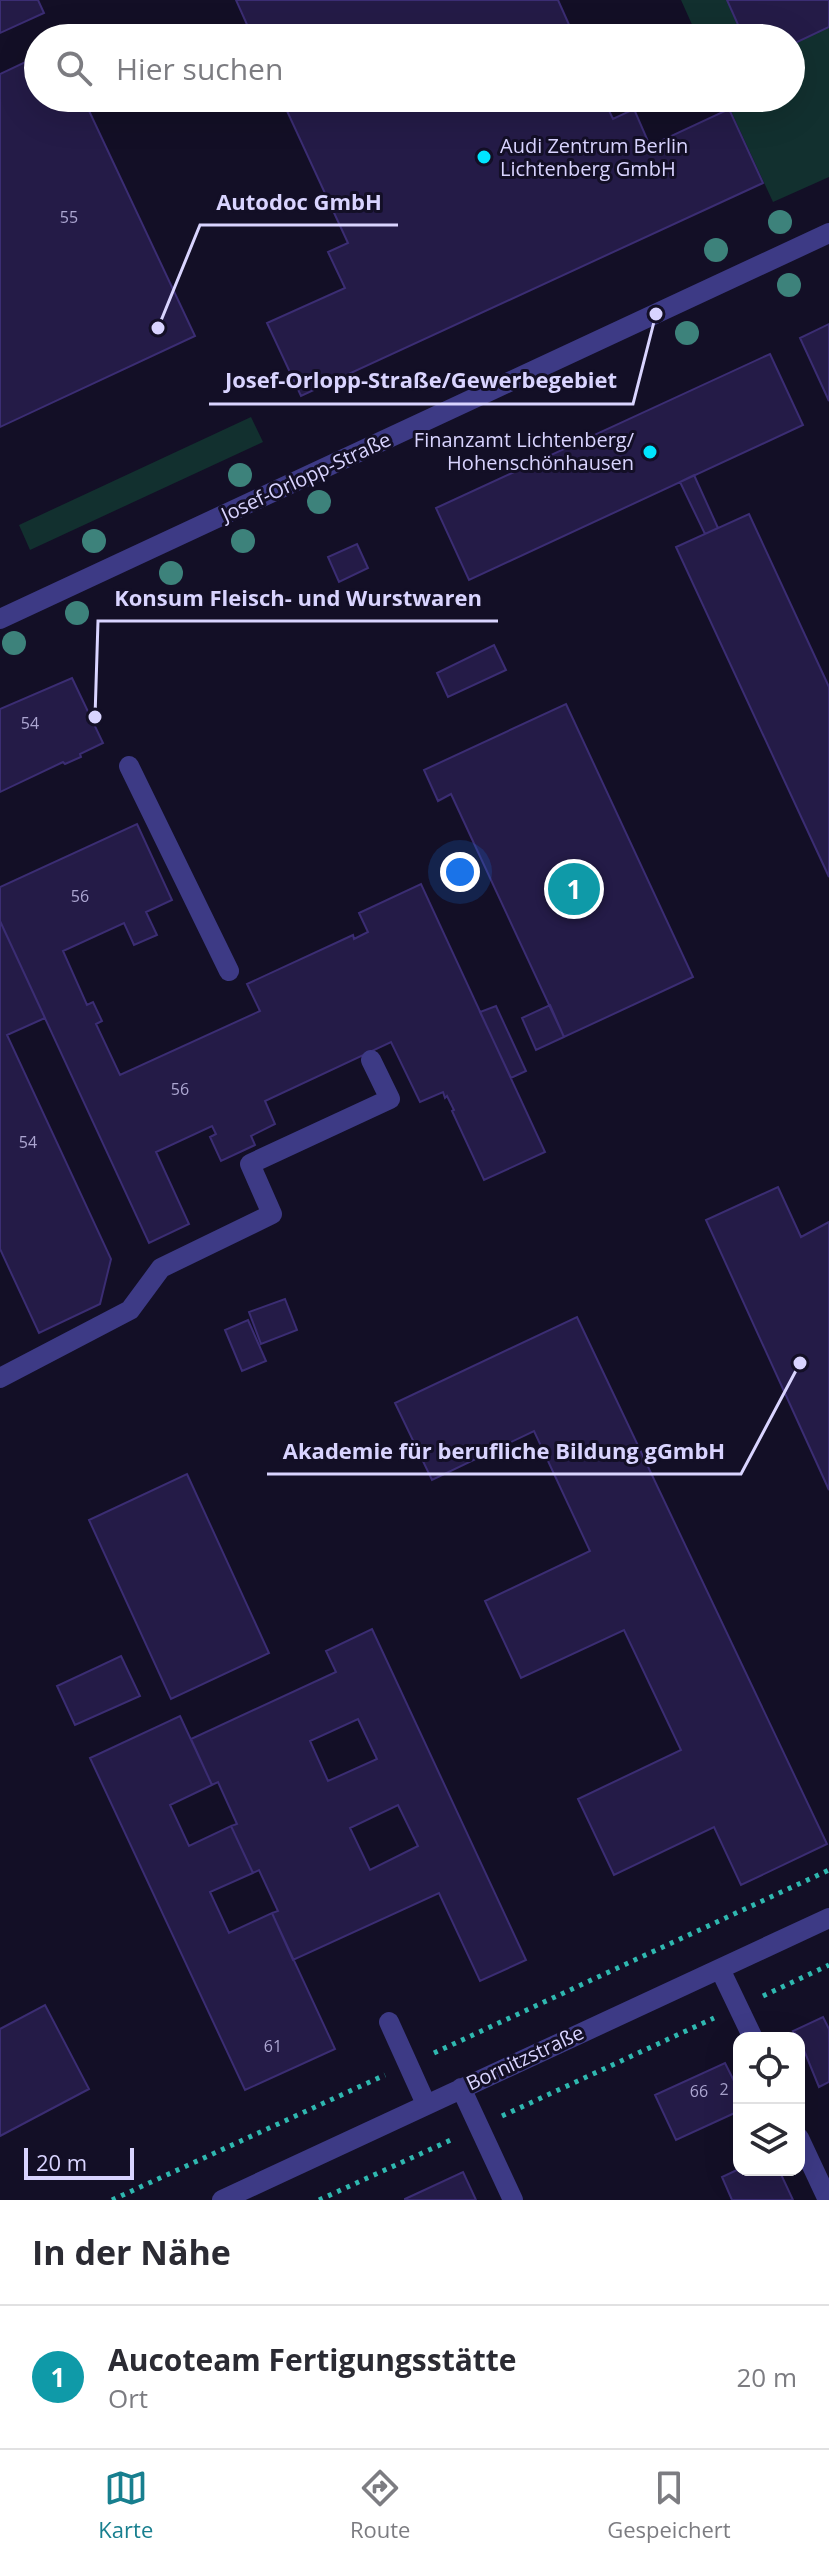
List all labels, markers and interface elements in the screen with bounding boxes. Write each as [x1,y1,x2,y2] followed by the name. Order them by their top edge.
[24,24,805,112] search box
[52,46,96,90] icon: search
[116,48,283,89] text: Hier suchen
[500,132,688,182] place label: Audi Zentrum Berlin Lichtenberg GmbH
[475,148,493,166] marker: Audi Zentrum Berlin Lichtenberg GmbH
[200,179,398,225] callout: Autodoc GmbH
[216,186,382,216] text: Autodoc GmbH
[60,206,78,228] house number: 55
[209,358,633,404] callout: Josef-Orlopp-Straße/Gewerbegebiet
[223,364,617,394] text: Josef-Orlopp-Straße/Gewerbegebiet
[215,425,395,529] street label: Josef-Orlopp-Straße
[414,426,635,476] place label: Finanzamt Lichtenberg/ Hohenschönhausen
[641,443,659,461] marker: Finanzamt Lichtenberg/ Hohenschönhausen
[98,575,498,621] callout: Konsum Fleisch- und Wurstwaren
[114,582,482,612] text: Konsum Fleisch- und Wurstwaren
[21,712,39,734] house number: 54
[440,852,480,892] your location
[548,859,600,919] pin: 1
[71,885,89,907] house number: 56
[171,1078,189,1100] house number: 56
[19,1131,37,1153] house number: 54
[267,1428,741,1474] callout: Akademie für berufliche Bildung gGmbH
[283,1435,725,1465] text: Akademie für berufliche Bildung gGmbH
[462,2019,588,2097] street label: Bornitzstraße
[733,2032,805,2176] map controls
[733,2032,805,2104] button: locate
[264,2035,282,2057] house number: 61
[719,2078,729,2100] house number: 2
[690,2080,708,2102] house number: 66
[733,2104,805,2176] button: layers
[24,2144,134,2180] scale bar
[36,2147,87,2177] text: 20 m
[32,2229,231,2275] text: In der Nähe
[108,2339,517,2380] text: Aucoteam Fertigungsstätte
[51,2359,65,2395] text: 1
[736,2359,797,2395] text: 20 m
[108,2380,148,2416] text: Ort
[98,2466,153,2544] tab: Karte
[350,2466,410,2544] tab: Route
[607,2466,731,2544] tab: Gespeichert

